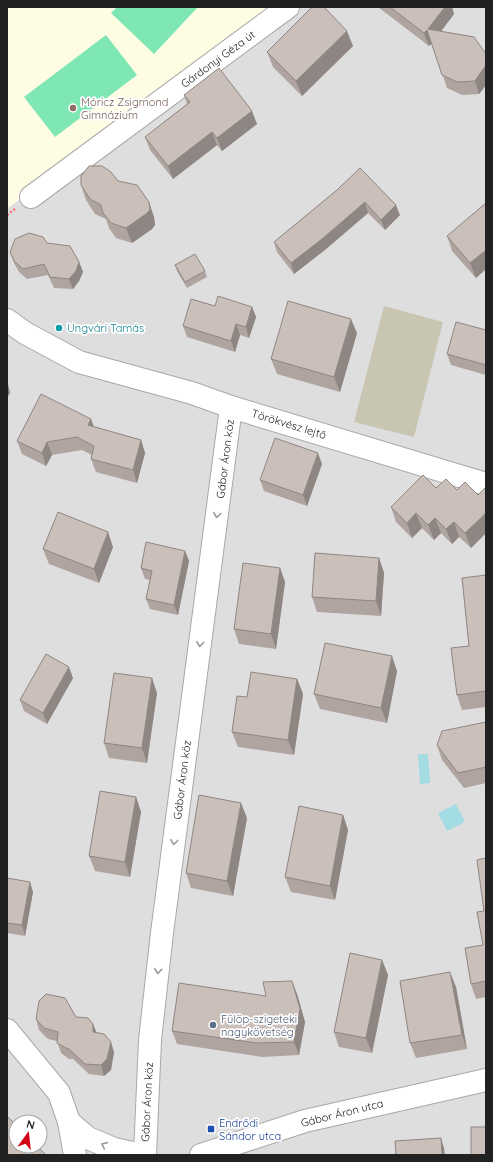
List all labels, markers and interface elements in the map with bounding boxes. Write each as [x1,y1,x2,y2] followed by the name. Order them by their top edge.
[178,27,258,91] street label: Gárdonyi Géza út
[81,95,168,122] place label: Móricz Zsigmond Gimnázium
[68,103,78,113] marker: Móricz Zsigmond Gimnázium
[67,321,144,335] place label: Ungvári Tamás
[54,323,64,333] marker: Ungvári Tamás
[250,406,328,442] street label: Törökvész lejtő
[213,419,237,499] street label: Gábor Áron köz
[213,512,222,518] one-way arrow
[196,641,205,647] one-way arrow
[170,740,194,820] street label: Gábor Áron köz
[170,839,179,845] one-way arrow
[154,968,163,974] one-way arrow
[221,1012,297,1039] place label: Fülöp-szigeteki nagykövetség
[208,1020,218,1030] marker: Fülöp-szigeteki nagykövetség
[138,1062,156,1142] street label: Gábor Áron köz
[299,1096,385,1130] street label: Gábor Áron utca
[8,1114,48,1154] north arrow
[219,1116,281,1143] place label: Endrődi Sándor utca
[25,1117,36,1132] text: N
[206,1124,216,1134] marker: Endrődi Sándor utca
[101,1142,108,1150] one-way arrow

